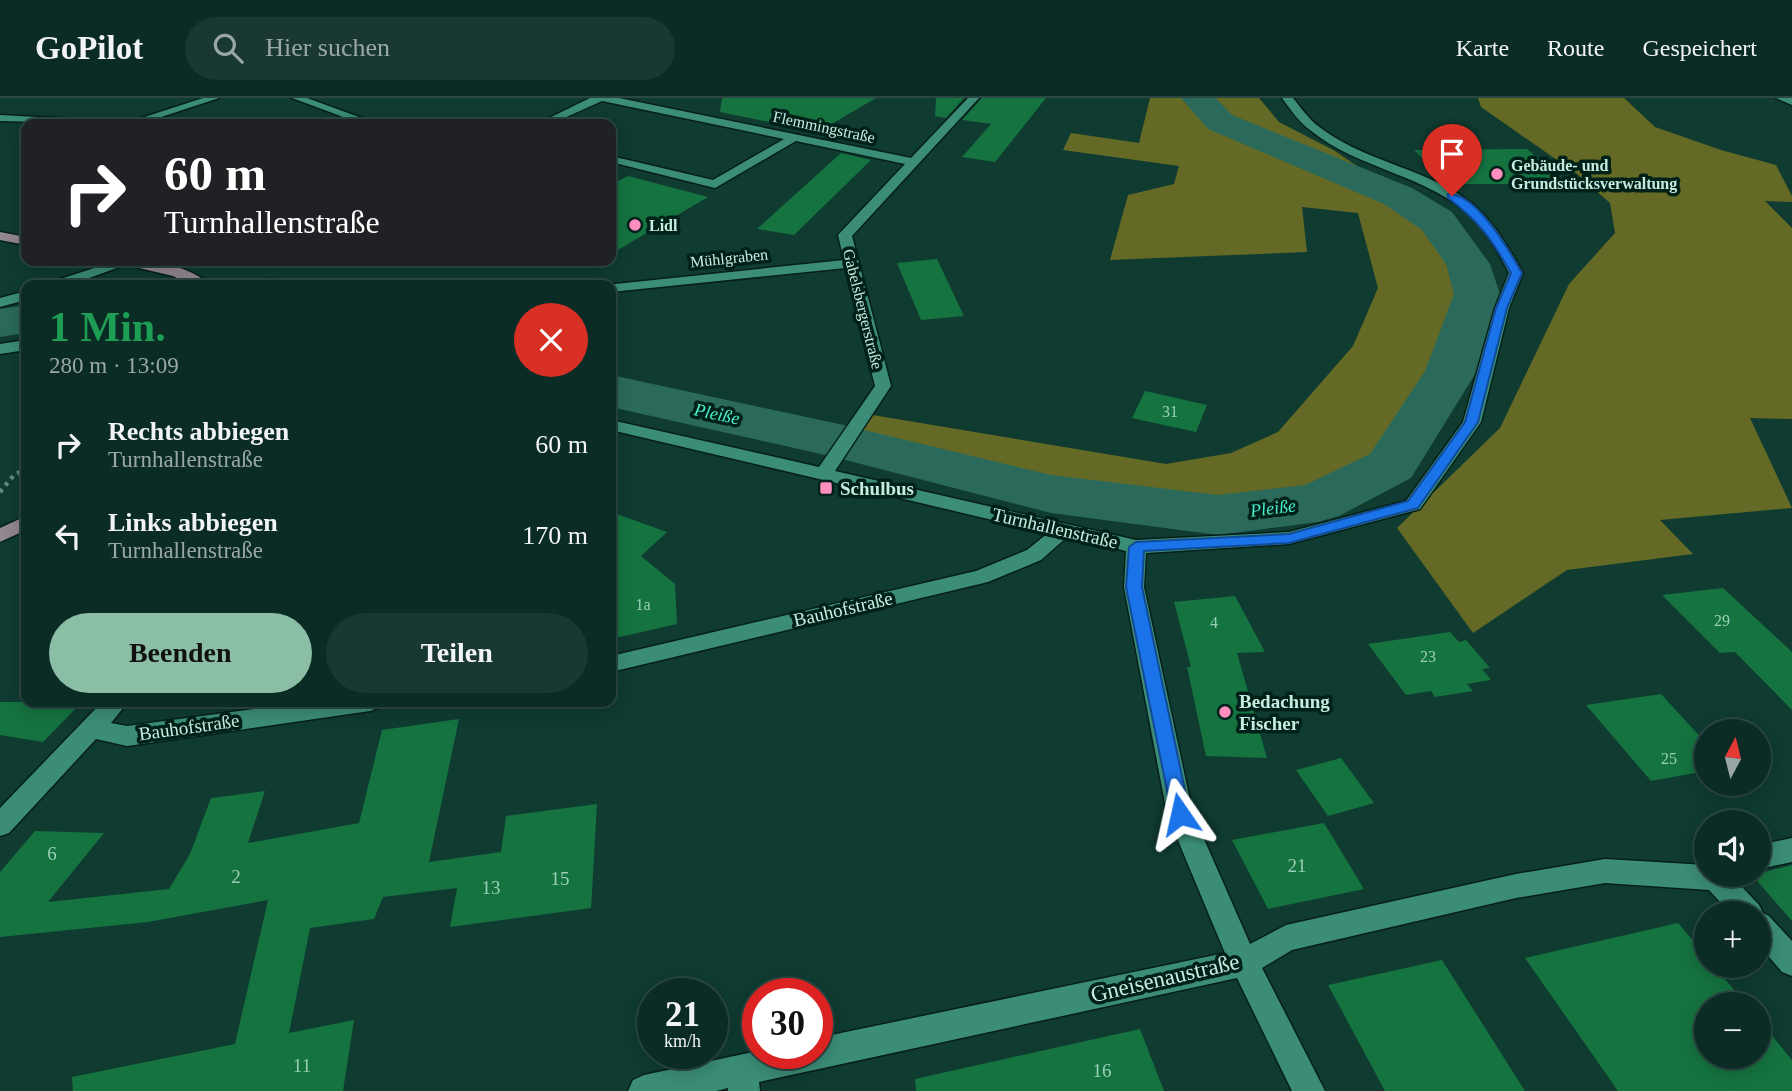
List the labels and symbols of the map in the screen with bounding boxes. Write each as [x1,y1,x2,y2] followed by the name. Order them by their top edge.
[771,108,877,147] street label: Flemmingstraße
[1422,124,1482,196] pin
[1511,157,1677,193] place label: Gebäude- und Grundstücksverwaltung
[1489,166,1505,182] marker: Gebäude- und Grundstücksverwaltung
[627,217,643,233] marker: Lidl
[649,217,678,234] place label: Lidl
[689,245,769,272] street label: Mühlgraben
[839,247,886,371] street label: Gabelsbergerstraße
[691,399,742,429] water label: Pleiße
[1162,403,1178,420] house number: 31
[840,478,914,499] place label: Schulbus
[818,480,834,496] marker: Schulbus
[1248,495,1297,521] water label: Pleiße
[990,503,1120,553] street label: Turnhallenstraße
[791,587,895,631] street label: Bauhofstraße
[635,596,651,613] house number: 1a
[1714,612,1730,629] house number: 29
[1210,614,1218,631] house number: 4
[1420,648,1436,665] house number: 23
[1239,691,1330,734] place label: Bedachung Fischer
[1217,704,1233,720] marker: Bedachung Fischer
[137,710,241,744] street label: Bauhofstraße
[1694,719,1771,796] north arrow
[1661,750,1677,767] house number: 25
[1143,777,1217,851] position arrow
[47,843,57,864] house number: 6
[1288,855,1307,876] house number: 21
[231,866,241,887] house number: 2
[551,868,570,889] house number: 15
[482,877,501,898] house number: 13
[1088,949,1242,1007] street label: Gneisenaustraße
[742,978,833,1069] speed limit sign: 30
[293,1055,311,1076] house number: 11
[1093,1060,1112,1081] house number: 16

